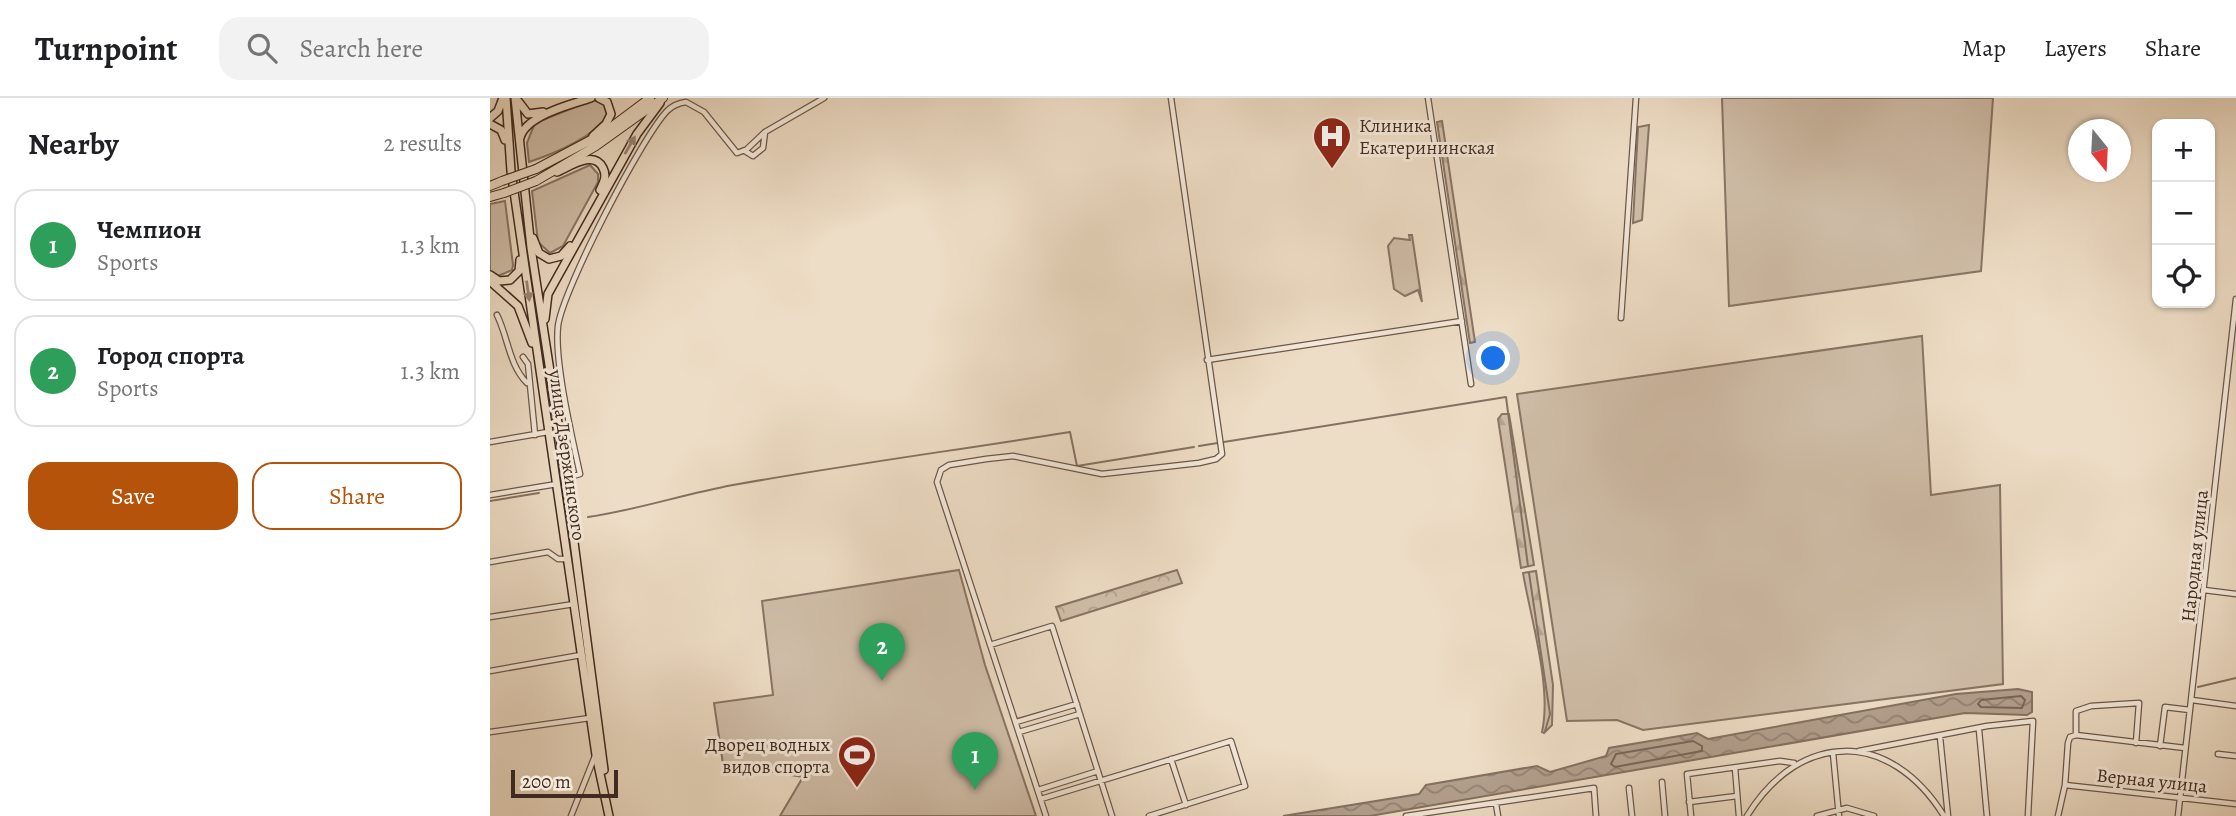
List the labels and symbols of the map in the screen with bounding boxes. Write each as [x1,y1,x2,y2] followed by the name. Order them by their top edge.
[1359,113,1495,161] place label: Клиника Екатерининская
[1311,115,1353,170] hospital icon: Клиника Екатерининская
[2068,119,2131,182] north arrow
[624,136,636,155] one-way arrow
[523,281,534,303] one-way arrow
[1476,341,1510,375] your location
[542,367,592,542] street label: улица Дзержинского
[2175,488,2215,624] street label: Народная улица
[859,623,905,681] pin: 2
[705,732,831,780] place label: Дворец водных видов спорта
[952,732,998,790] pin: 1
[836,734,878,789] sports icon: Дворец водных видов спорта
[2095,762,2209,800] street label: Верная улица
[511,767,618,799] scale bar

